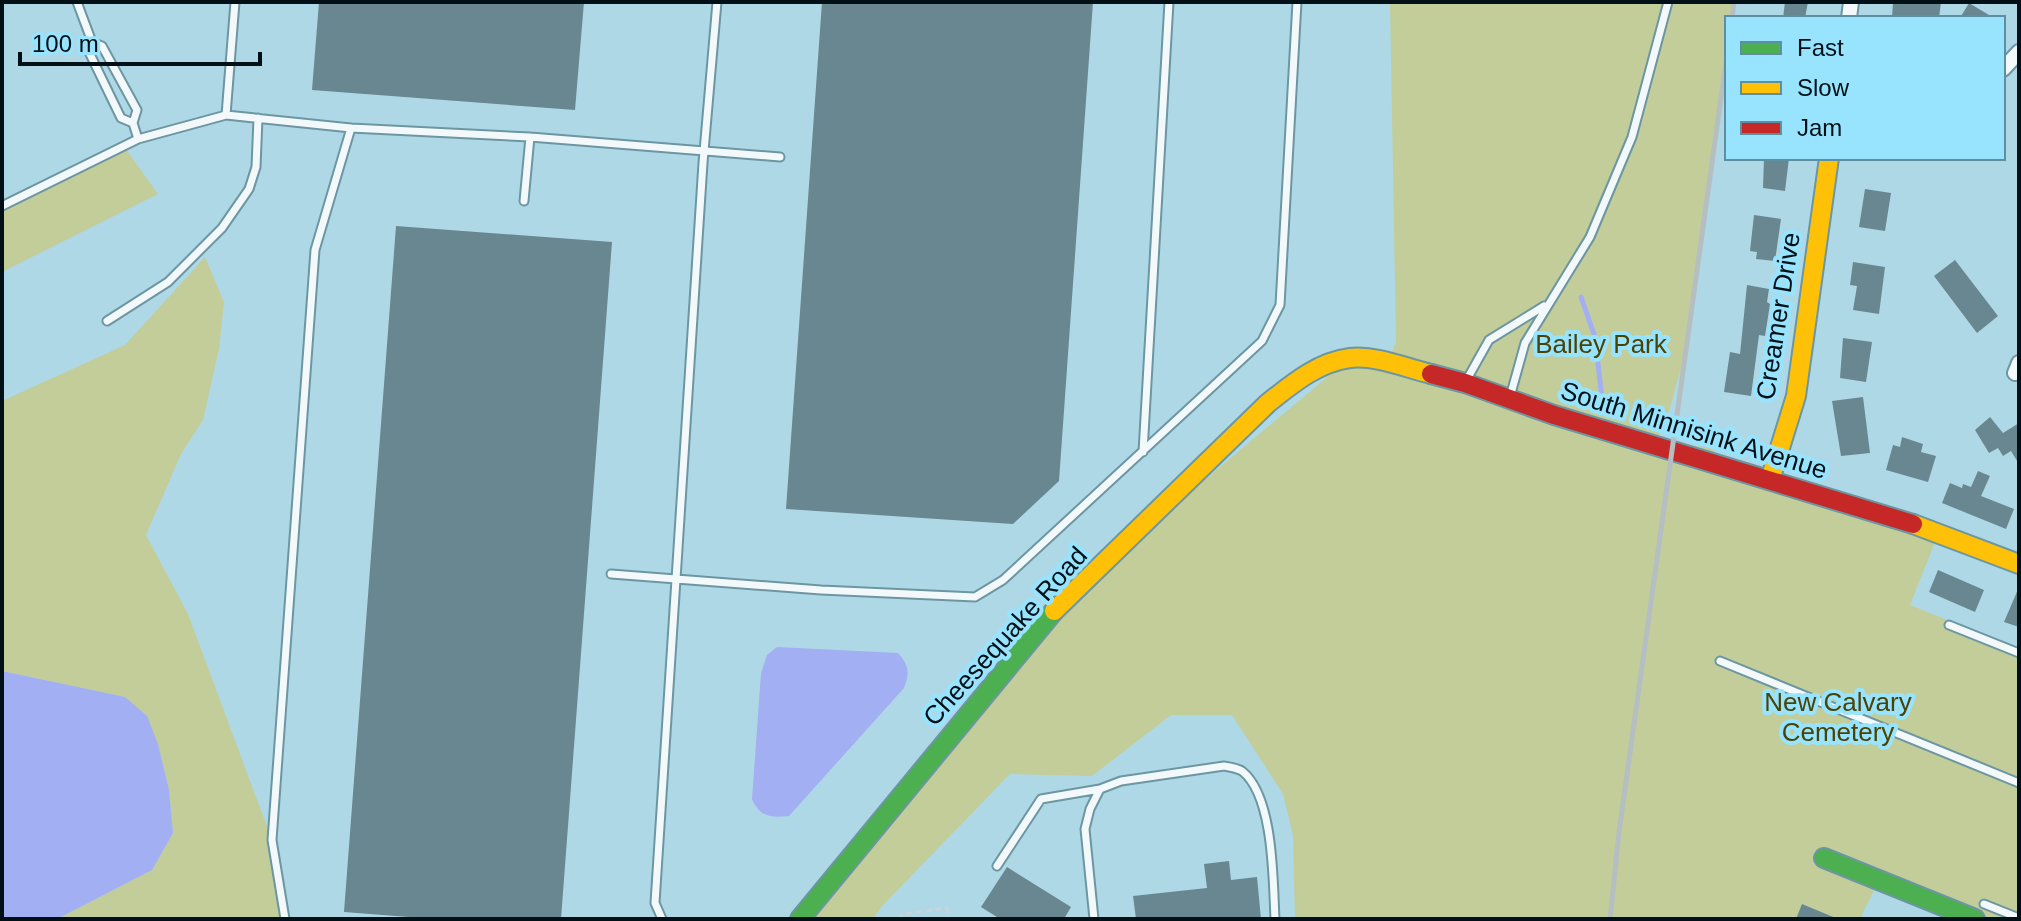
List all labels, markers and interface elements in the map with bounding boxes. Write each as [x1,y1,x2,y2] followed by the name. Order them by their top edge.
[20,16,260,66] scale bar
[1725,16,2005,160] legend
[32,30,99,57] text: 100 m
[1797,34,1844,61] text: Fast
[1797,74,1850,101] text: Slow
[1797,114,1842,141] text: Jam
[1750,230,1806,402] street label: Creamer Drive
[1535,329,1668,359] park label: Bailey Park
[1557,375,1831,485] street label: South Minnisink Avenue
[917,541,1093,731] street label: Cheesequake Road
[1764,687,1912,747] park label: New Calvary Cemetery

